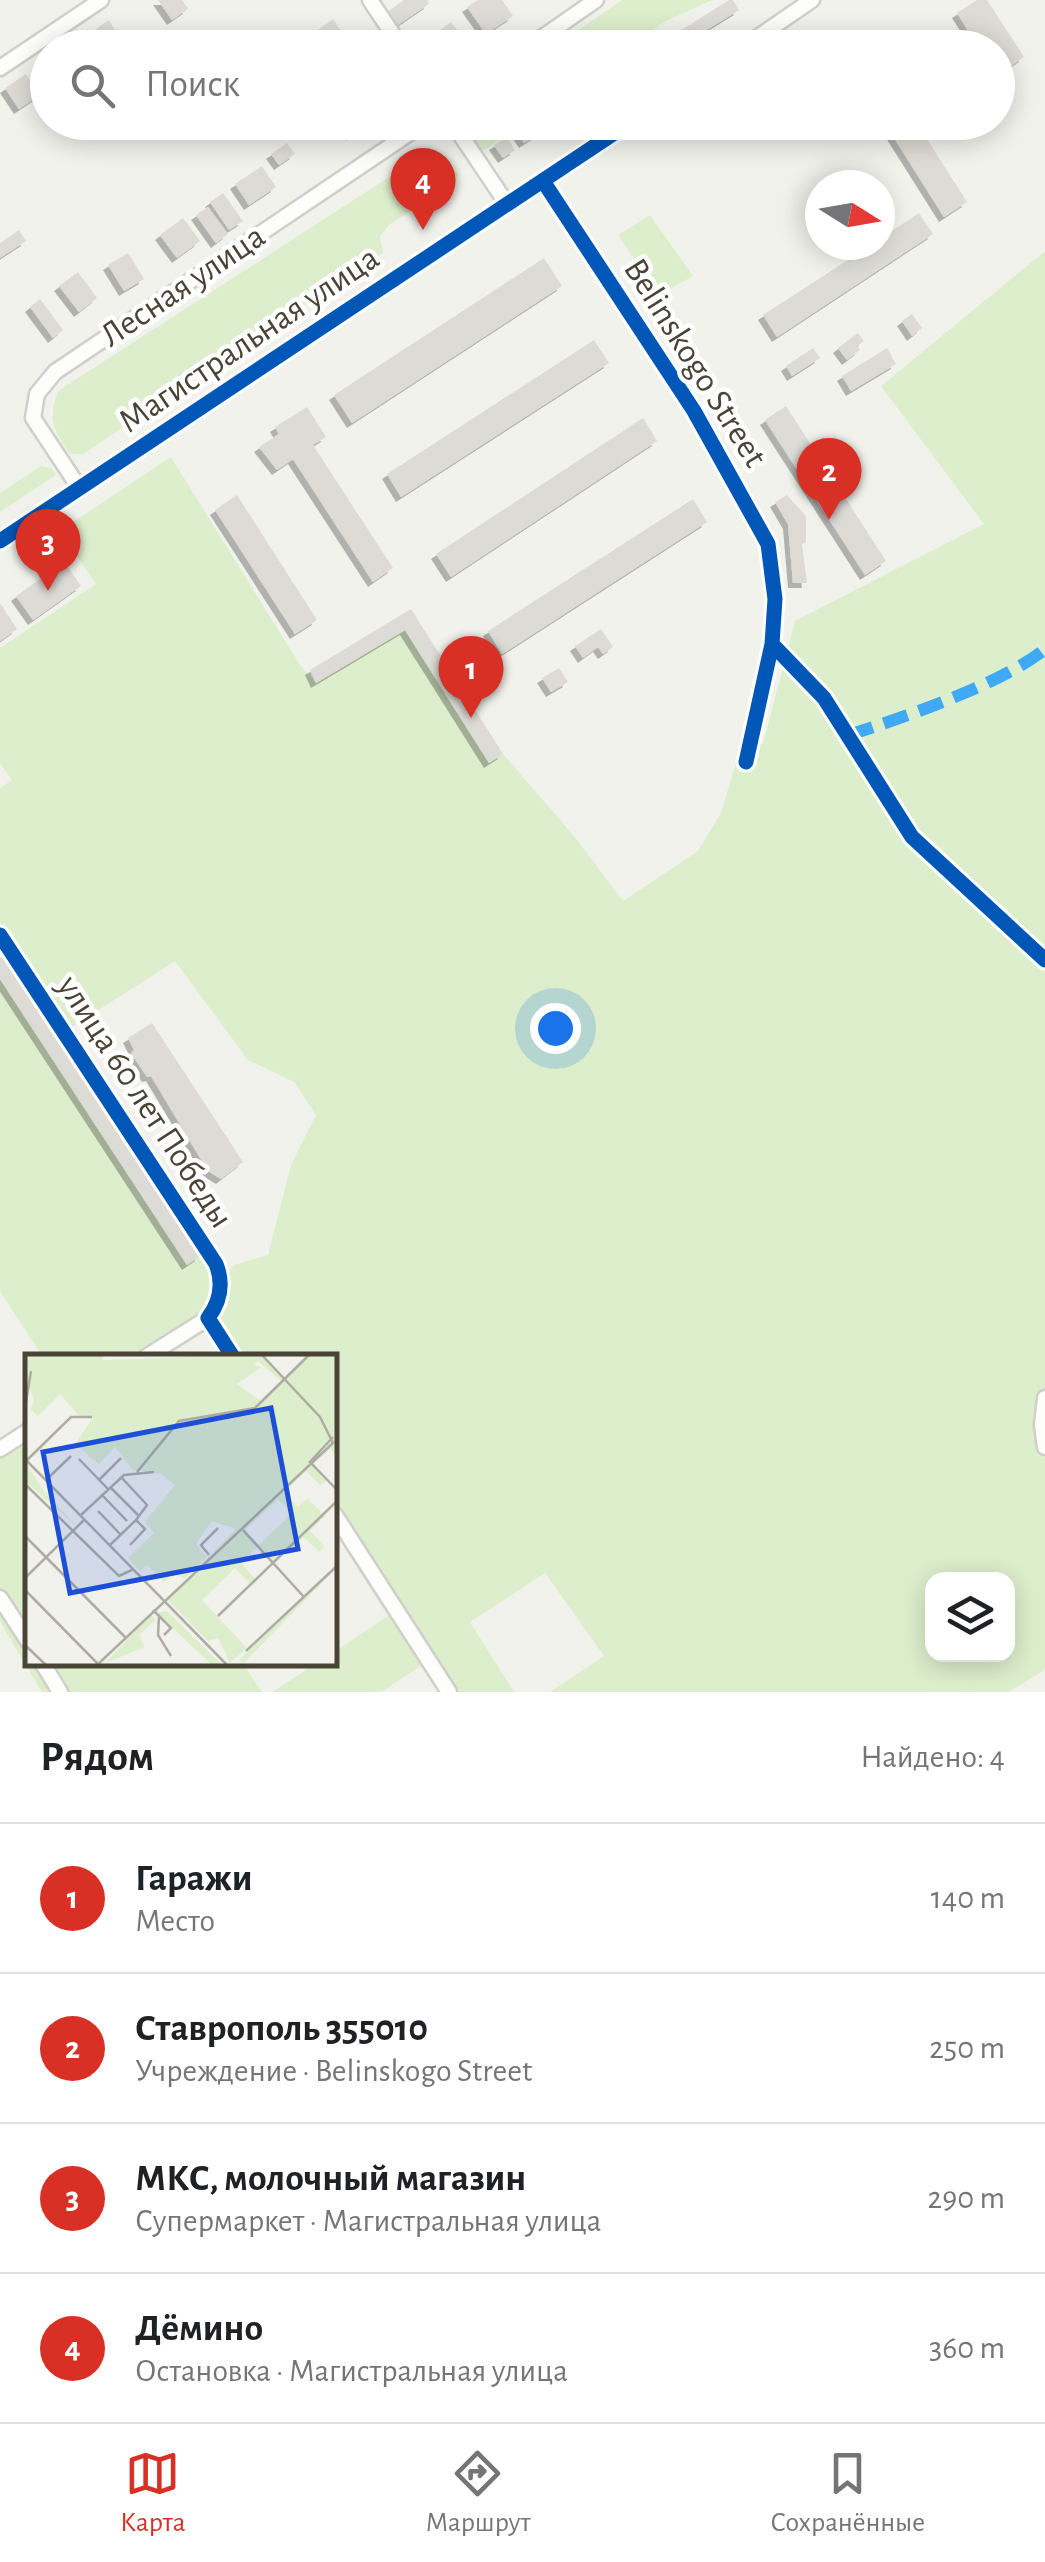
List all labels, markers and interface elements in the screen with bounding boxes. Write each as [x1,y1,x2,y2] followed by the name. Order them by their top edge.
[30,30,1015,140] search box
[65,58,120,113] icon: search
[145,66,240,104] text: Поиск
[390,148,456,230] pin: 4
[805,170,895,260] north arrow
[95,218,271,354] street label: Лесная улица
[113,240,385,440] street label: Магистральная улица
[617,253,773,473] street label: Belinskogo Street
[796,438,862,520] pin: 2
[15,508,80,591] pin: 3
[438,636,504,718] pin: 1
[50,969,239,1234] street label: улица 60 лет Победы
[530,1003,581,1054] your location
[25,1354,338,1667] inset map
[925,1572,1015,1662] map controls
[925,1572,1015,1662] button: layers
[40,1736,154,1778] text: Рядом
[860,1741,1005,1773] text: Найдено: 4
[135,1860,253,1898] text: Гаражи
[67,1882,78,1914] text: 1
[931,1882,1005,1914] text: 140 m
[135,1905,215,1937] text: Место
[135,2010,428,2048] text: Ставрополь 355010
[65,2032,80,2064] text: 2
[929,2032,1005,2064] text: 250 m
[135,2055,532,2087] text: Учреждение · Belinskogo Street
[135,2160,526,2198] text: МКС, молочный магазин
[66,2182,79,2214] text: 3
[928,2182,1005,2214] text: 290 m
[135,2205,601,2237] text: Супермаркет · Магистральная улица
[135,2310,263,2348] text: Дёмино
[64,2332,81,2364] text: 4
[929,2332,1005,2364] text: 360 m
[135,2355,568,2387] text: Остановка · Магистральная улица
[120,2446,186,2540] tab: Карта
[425,2446,531,2540] tab: Маршрут
[770,2446,925,2540] tab: Сохранённые

